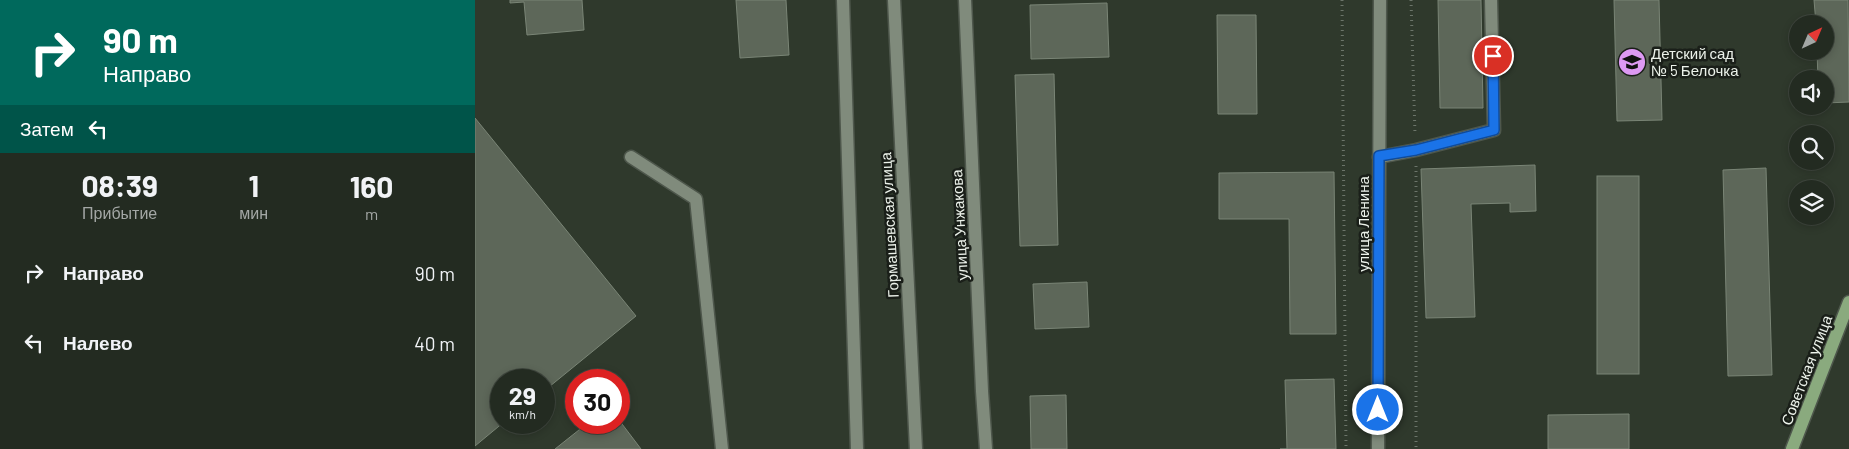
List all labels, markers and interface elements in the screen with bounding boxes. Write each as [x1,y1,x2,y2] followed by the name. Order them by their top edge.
[1789,15,1834,60] north arrow
[1789,15,1834,225] map controls
[103,18,178,60] text: 90 m
[20,20,85,85] icon: right
[1472,35,1514,77] pin
[1479,42,1507,70] icon: arrive
[1651,44,1739,79] place label: Детский сад № 5 Белочка
[1617,47,1647,77] school or university icon: Детский сад № 5 Белочка
[103,60,191,86] text: Направо
[1789,70,1834,115] button: sound
[84,115,112,143] icon: left
[20,117,74,140] text: Затем
[1789,125,1834,170] button: search
[876,151,902,298] street label: Гормашевская улица
[81,167,158,203] text: 08:39
[248,167,259,203] text: 1
[350,168,393,204] text: 160
[947,168,971,281] street label: улица Унжакова
[1354,175,1372,272] street label: улица Ленина
[1789,180,1834,225] button: layers
[82,203,157,222] text: Прибытие
[239,203,268,222] text: мин
[365,204,378,223] text: m
[20,259,48,287] icon: right
[63,261,144,284] text: Направо
[415,262,455,285] text: 90 m
[1777,312,1836,428] street label: Советская улица
[20,329,48,357] icon: left
[63,331,133,354] text: Налево
[414,332,455,355] text: 40 m
[565,369,630,434] speed limit sign: 30
[509,380,536,410] text: 29
[1351,383,1403,435] position arrow
[509,407,536,421] text: km/h

